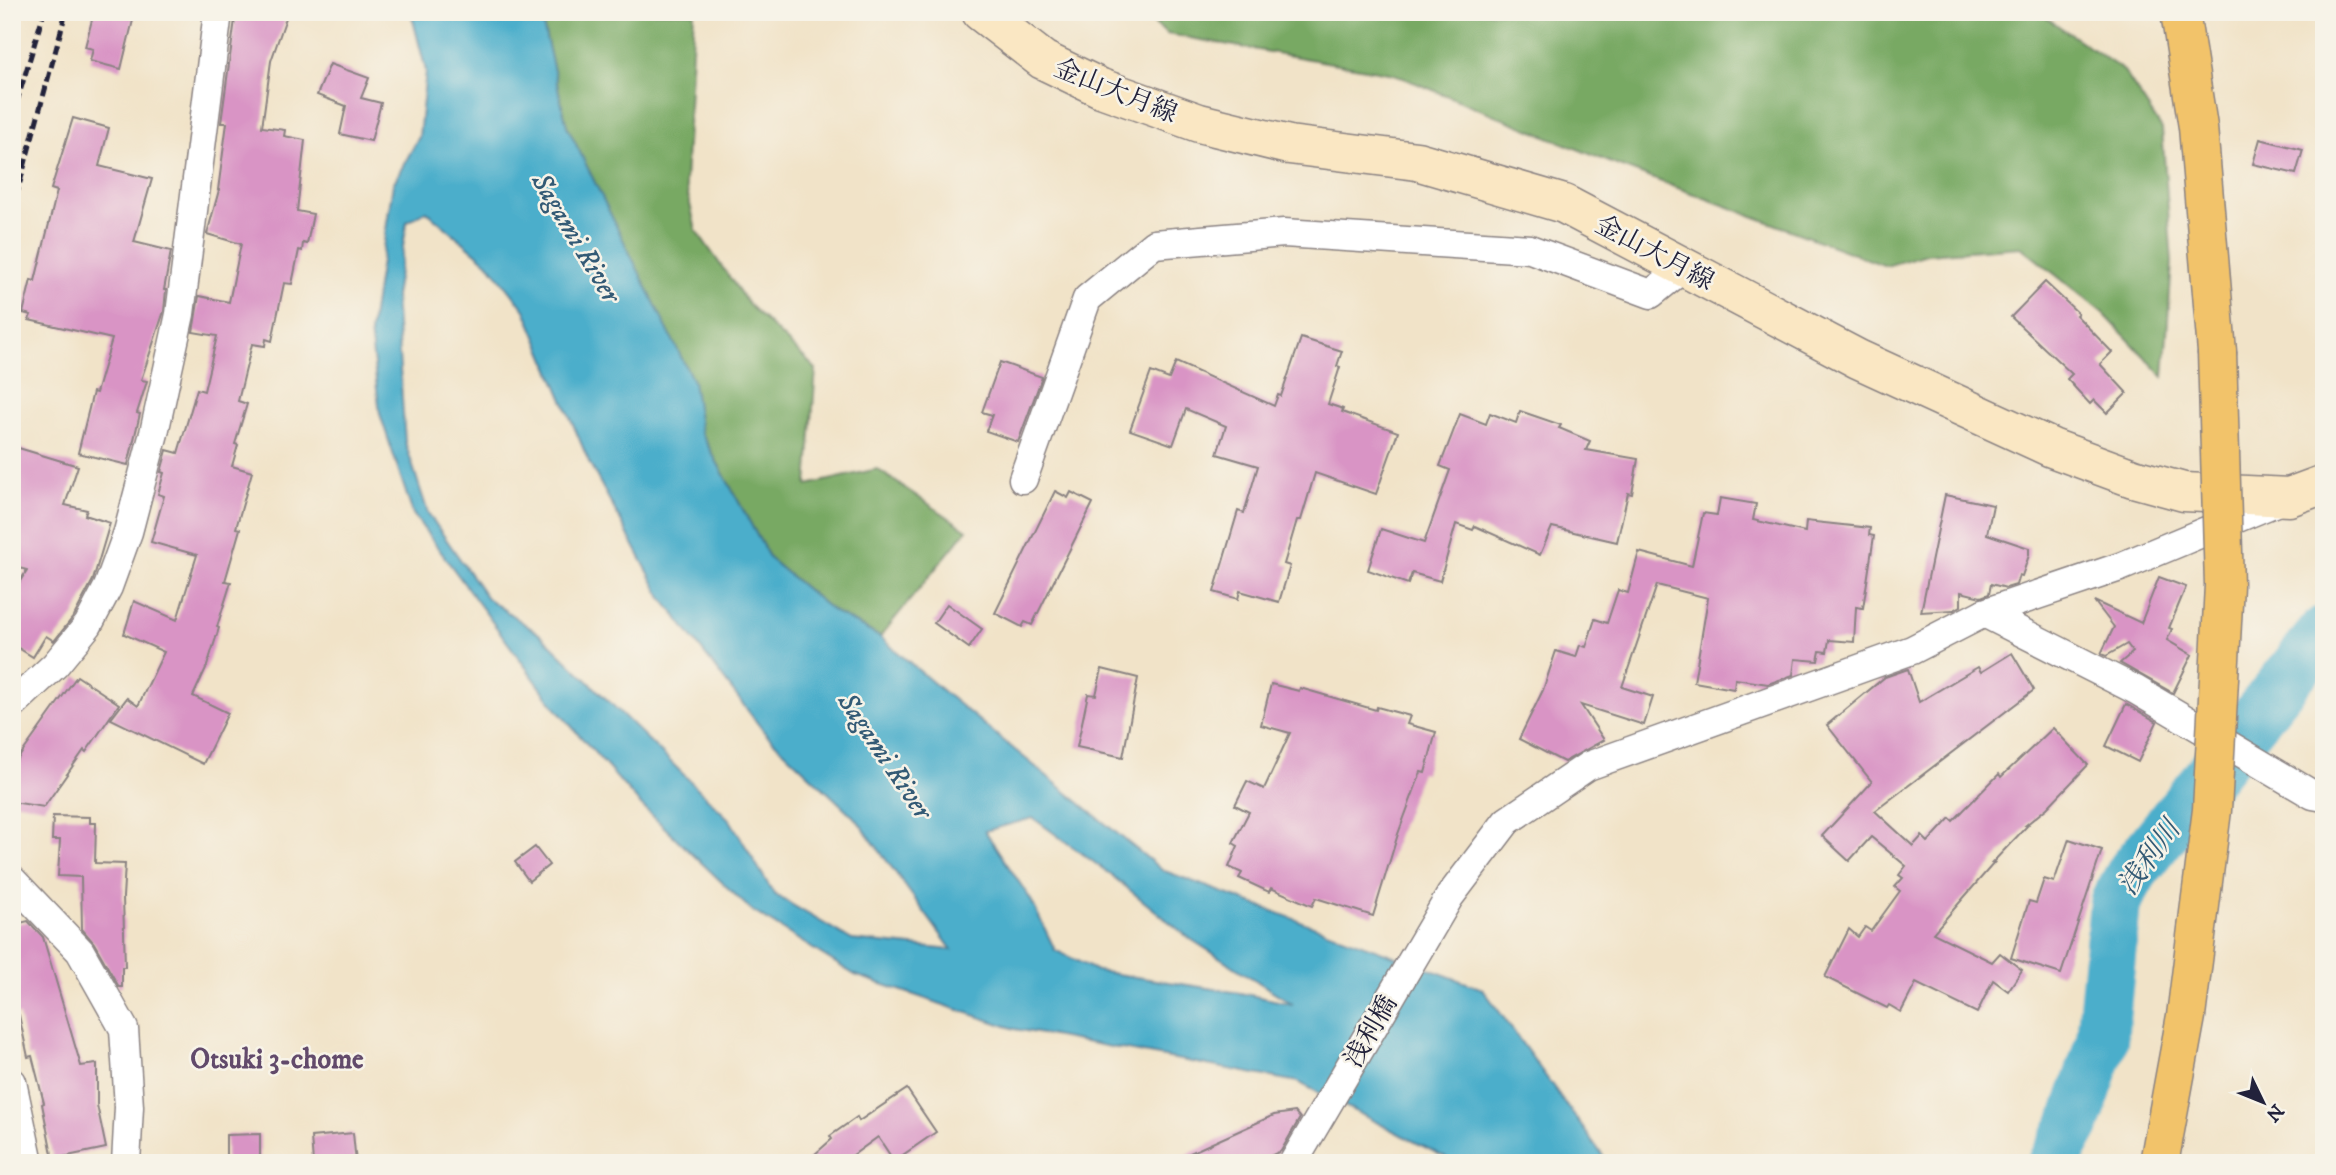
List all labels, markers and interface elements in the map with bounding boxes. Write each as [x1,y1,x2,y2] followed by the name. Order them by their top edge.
[1049,52,1182,131] street label: 金山大月線
[523,165,629,311] water label: Sagami River
[1589,208,1719,298] street label: 金山大月線
[829,685,941,828] water label: Sagami River
[2110,811,2190,902] water label: 浅利川
[1338,990,1405,1074] street label: 浅利橋
[190,1042,364,1077] district label: Otsuki 3-chome
[2228,1066,2298,1136] north arrow
[2260,1099,2288,1126] text: N

